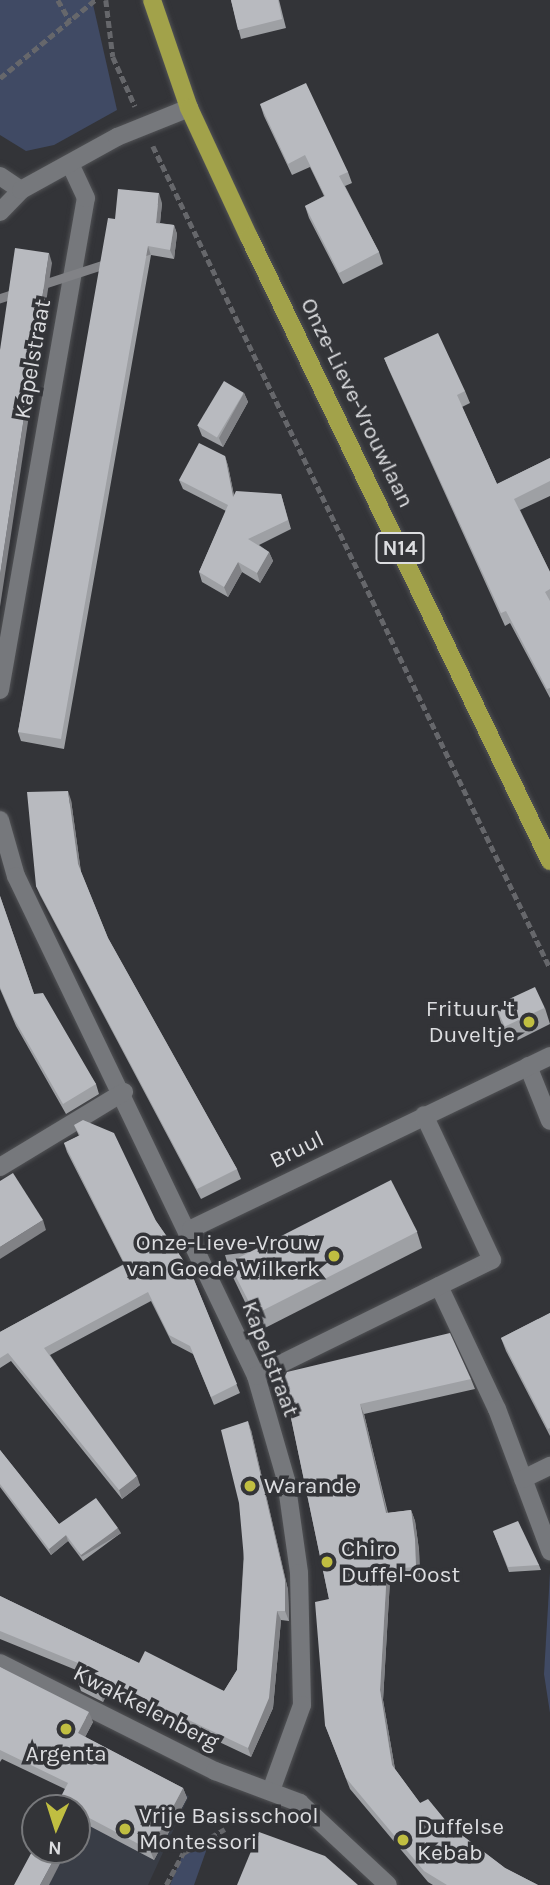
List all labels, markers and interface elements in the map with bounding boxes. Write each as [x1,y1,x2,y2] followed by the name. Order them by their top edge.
[294,294,420,512] street label: Onze-Lieve-Vrouwlaan
[9,297,57,421] street label: Kapelstraat
[374,530,426,566] road number: N14
[426,995,515,1049] place label: Frituur 't Duveltje
[521,1014,537,1030] marker: Frituur 't Duveltje
[265,1125,329,1175] street label: Bruul
[126,1229,320,1283] place label: Onze-Lieve-Vrouw van Goede Wilkerk
[326,1248,342,1264] marker: Onze-Lieve-Vrouw van Goede Wilkerk
[235,1297,305,1421] street label: Kapelstraat
[264,1472,357,1500] place label: Warande
[242,1478,258,1494] marker: Warande
[341,1535,460,1589] place label: Chiro Duffel-Oost
[319,1554,335,1570] marker: Chiro Duffel-Oost
[69,1659,223,1757] street label: Kwakkelenberg
[58,1721,74,1737] marker: Argenta
[25,1740,107,1768] place label: Argenta
[21,1794,91,1864] north arrow
[139,1802,319,1856] place label: Vrije Basisschool Montessori
[417,1813,504,1867] place label: Duffelse Kebab
[117,1821,133,1837] marker: Vrije Basisschool Montessori
[395,1832,411,1848] marker: Duffelse Kebab
[48,1837,62,1859] text: N

